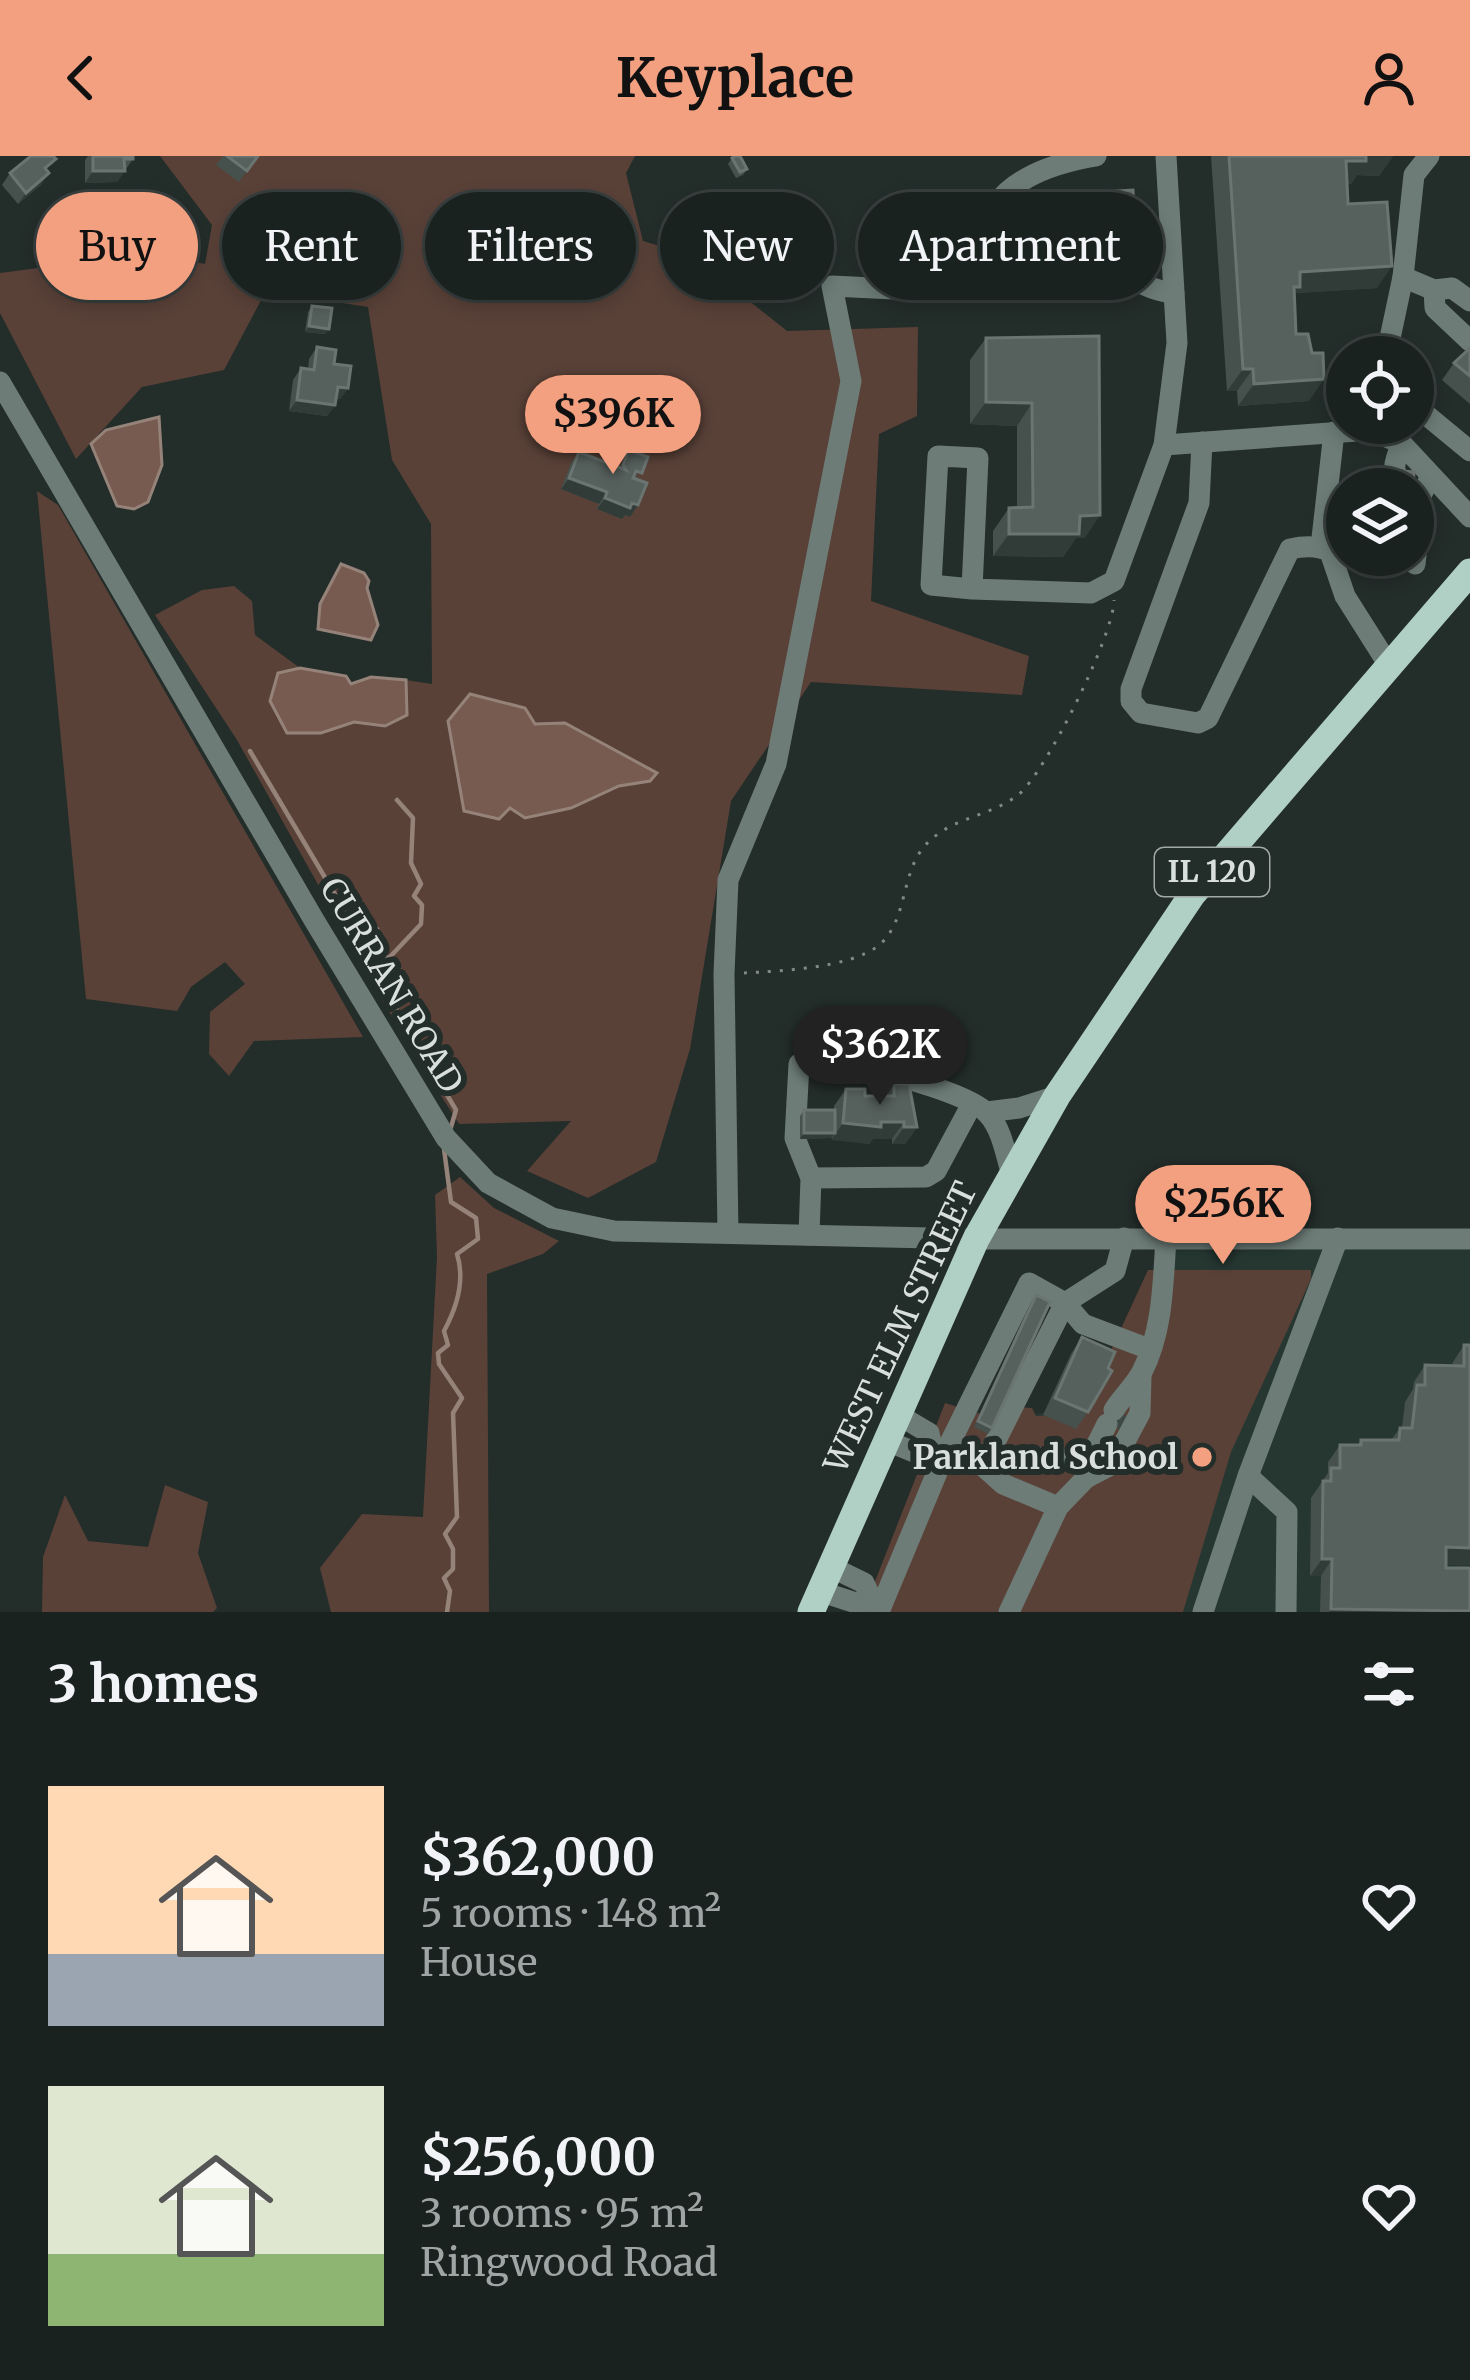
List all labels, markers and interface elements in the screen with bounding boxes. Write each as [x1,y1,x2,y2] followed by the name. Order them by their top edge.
[616,44,854,112] text: Keyplace
[48,45,114,111] icon: back
[1356,45,1422,111] icon: person
[36,192,198,300] chip: Buy
[222,192,401,300] chip: Rent
[425,192,636,300] chip: Filters
[660,192,834,300] chip: New
[858,192,1163,300] chip: Apartment
[1326,336,1434,576] map controls
[1326,336,1434,444] button: locate
[529,375,697,477] pin: $396K
[552,389,674,438] text: $396K
[1326,468,1434,576] button: layers
[1155,848,1269,896] road number: IL 120
[311,870,472,1100] street label: CURRAN ROAD
[796,1006,964,1108] pin: $362K
[820,1020,940,1069] text: $362K
[1139,1165,1307,1267] pin: $256K
[815,1175,986,1480] street label: WEST ELM STREET
[1162,1179,1284,1228] text: $256K
[913,1437,1178,1478] place label: Parkland School
[1189,1444,1215,1470] marker: Parkland School
[1356,1651,1422,1717] icon: filters
[48,1652,259,1716] text: 3 homes
[420,1825,655,1889] text: $362,000
[144,1834,288,1978] icon: home
[1356,1873,1422,1939] icon: heart
[420,1889,721,1938] text: 5 rooms · 148 m²
[420,1938,537,1987] text: House
[420,2125,656,2189] text: $256,000
[144,2134,288,2278] icon: home
[1356,2173,1422,2239] icon: heart
[420,2189,704,2238] text: 3 rooms · 95 m²
[420,2238,718,2287] text: Ringwood Road

